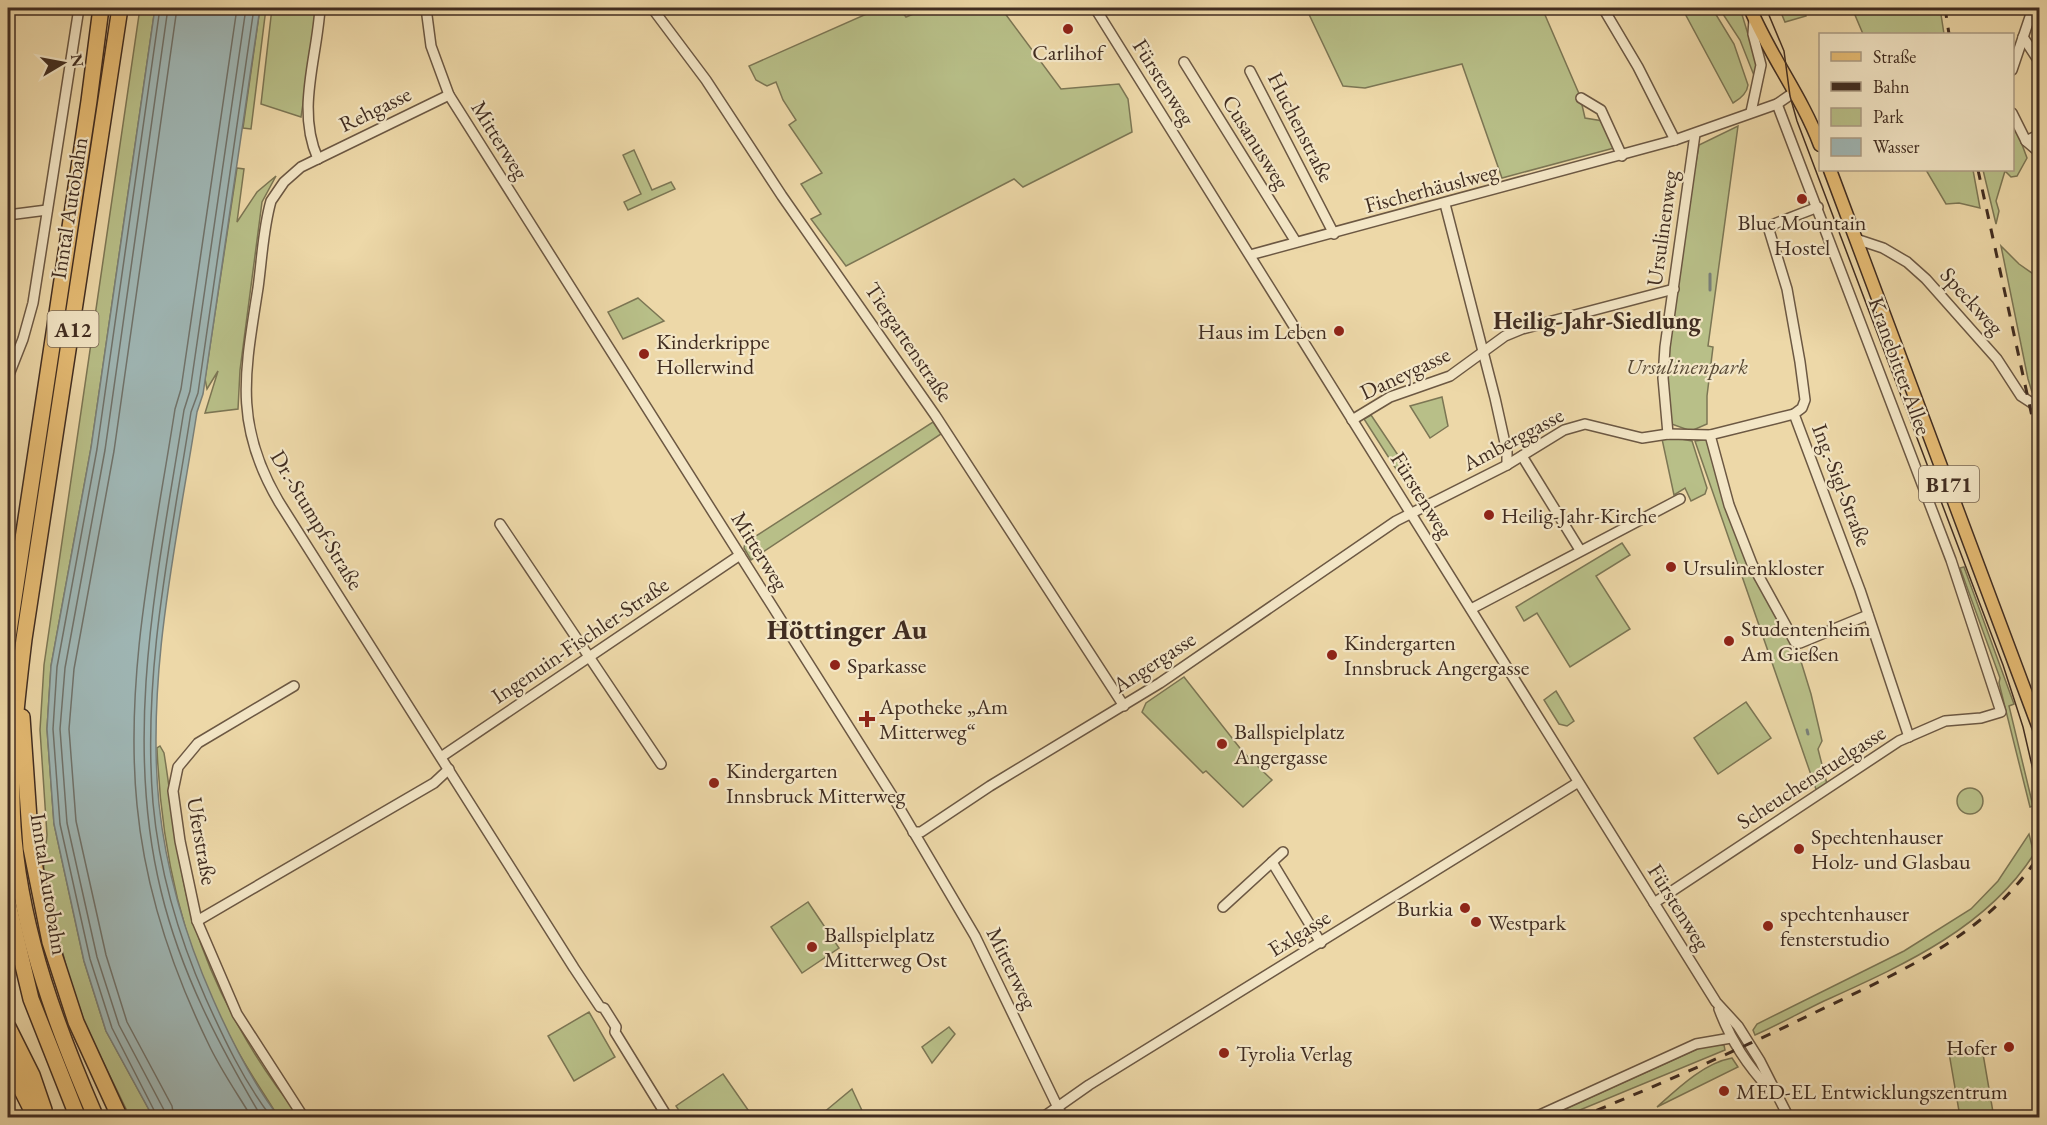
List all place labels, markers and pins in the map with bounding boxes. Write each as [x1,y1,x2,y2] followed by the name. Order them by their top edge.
[1061,22,1075,36] marker: Carlihof
[1032,38,1107,67] place label: Carlihof
[1795,192,1809,206] marker: Blue Mountain Hostel
[1738,208,1867,262] place label: Blue Mountain Hostel
[1197,317,1327,346] place label: Haus im Leben
[1332,324,1346,338] marker: Haus im Leben
[656,327,770,381] place label: Kinderkrippe Hollerwind
[637,347,651,361] marker: Kinderkrippe Hollerwind
[1501,501,1657,530] place label: Heilig-Jahr-Kirche
[1482,508,1496,522] marker: Heilig-Jahr-Kirche
[1683,553,1825,582] place label: Ursulinenkloster
[1664,560,1678,574] marker: Ursulinenkloster
[1740,614,1871,668] place label: Studentenheim Am Gießen
[1344,628,1530,682] place label: Kindergarten Innsbruck Angergasse
[1722,634,1736,648] marker: Studentenheim Am Gießen
[1325,648,1339,662] marker: Kindergarten Innsbruck Angergasse
[847,651,927,680] place label: Sparkasse
[828,658,842,672] marker: Sparkasse
[878,692,1008,746] place label: Apotheke „Am Mitterweg“
[860,712,874,726] marker: Apotheke „Am Mitterweg“
[1233,717,1345,771] place label: Ballspielplatz Angergasse
[1215,737,1229,751] marker: Ballspielplatz Angergasse
[726,756,906,810] place label: Kindergarten Innsbruck Mitterweg
[707,776,721,790] marker: Kindergarten Innsbruck Mitterweg
[1811,822,1971,876] place label: Spechtenhauser Holz- und Glasbau
[1792,842,1806,856] marker: Spechtenhauser Holz- und Glasbau
[1397,894,1453,923] place label: Burkia
[1780,899,1910,953] place label: spechtenhauser fensterstudio
[1458,901,1472,915] marker: Burkia
[1488,908,1567,937] place label: Westpark
[1469,915,1483,929] marker: Westpark
[1761,919,1775,933] marker: spechtenhauser fensterstudio
[824,920,947,974] place label: Ballspielplatz Mitterweg Ost
[805,940,819,954] marker: Ballspielplatz Mitterweg Ost
[1946,1033,1998,1062] place label: Hofer
[1236,1039,1353,1068] place label: Tyrolia Verlag
[2002,1040,2016,1054] marker: Hofer
[1217,1046,1231,1060] marker: Tyrolia Verlag
[1736,1077,2008,1106] place label: MED-EL Entwicklungszentrum
[1717,1084,1731,1098] marker: MED-EL Entwicklungszentrum

